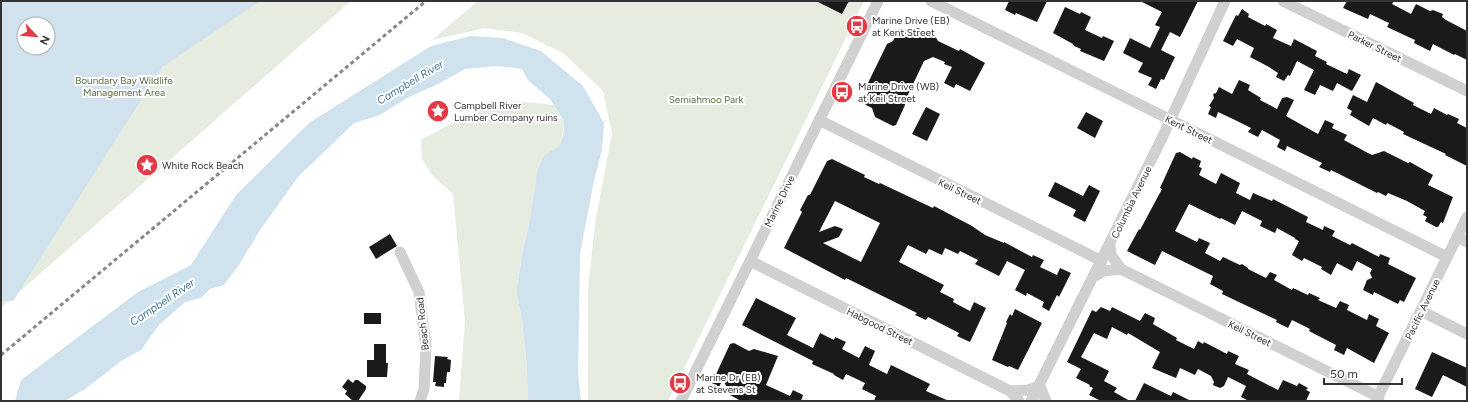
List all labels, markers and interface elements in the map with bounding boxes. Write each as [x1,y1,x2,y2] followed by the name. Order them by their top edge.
[844,13,870,39] bus stop icon: Marine Drive (EB) at Kent Street
[872,14,949,39] place label: Marine Drive (EB) at Kent Street
[16,16,56,56] north arrow
[1346,28,1404,65] street label: Parker Street
[37,33,52,47] text: N
[375,57,447,107] water label: Campbell River
[75,74,173,99] park label: Boundary Bay Wildlife Management Area
[829,79,855,105] bus stop icon: Marine Drive (WB) at Keil Street
[858,80,939,105] place label: Marine Drive (WB) at Keil Street
[669,93,744,106] park label: Semiahmoo Park
[425,98,451,124] place icon: Campbell River Lumber Company ruins
[454,99,558,124] place label: Campbell River Lumber Company ruins
[1163,112,1215,147] street label: Kent Street
[134,152,160,178] place icon: White Rock Beach
[162,159,244,172] place label: White Rock Beach
[1108,163,1155,241] street label: Columbia Avenue
[761,173,798,229] street label: Marine Drive
[936,175,984,208] street label: Keil Street
[127,275,198,329] water label: Campbell River
[1402,276,1443,342] street label: Pacific Avenue
[413,297,432,351] street label: Beach Road
[844,305,915,348] street label: Habgood Street
[1226,317,1274,350] street label: Keil Street
[1324,360,1402,386] scale bar
[1330,367,1358,381] text: 50 m
[667,370,693,396] bus stop icon: Marine Dr (EB) at Stevens St
[696,371,761,396] place label: Marine Dr (EB) at Stevens St

